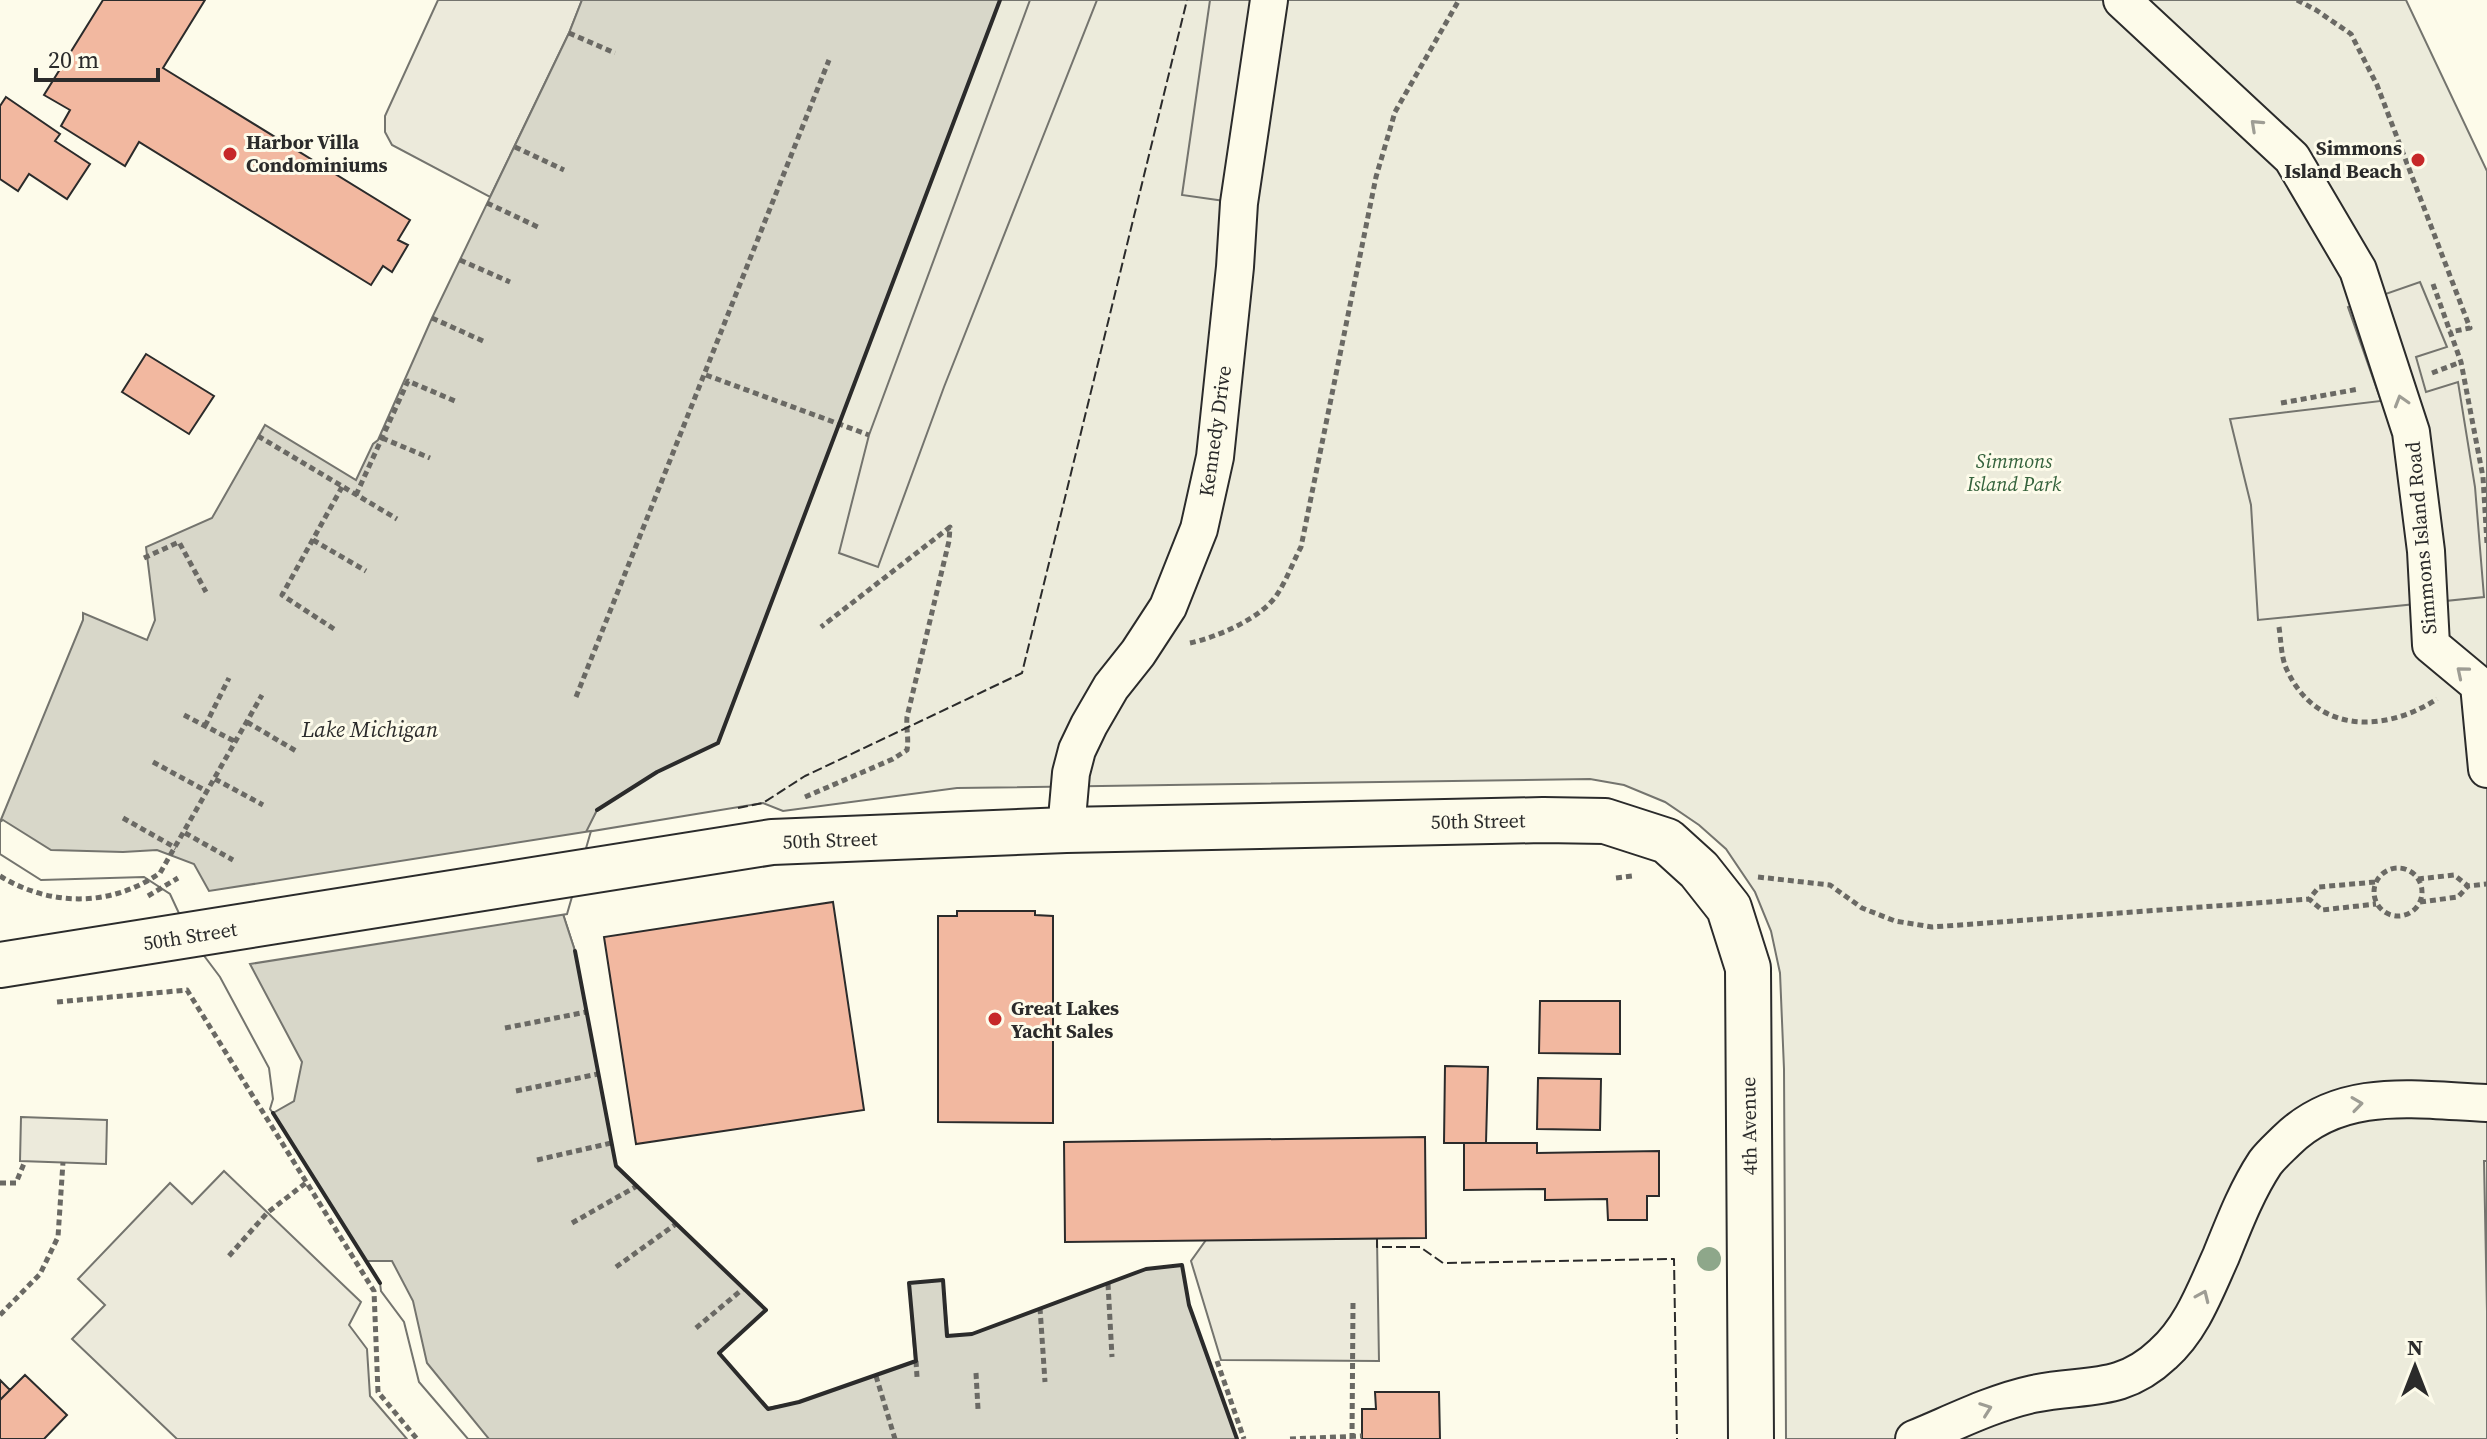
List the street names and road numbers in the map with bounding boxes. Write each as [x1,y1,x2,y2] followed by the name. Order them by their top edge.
[1192,364,1238,498] street label: Kennedy Drive
[2399,440,2443,636] street label: Simmons Island Road
[1430,806,1526,836] street label: 50th Street
[782,824,878,856] street label: 50th Street
[141,915,240,957] street label: 50th Street
[1734,1076,1764,1176] street label: 4th Avenue

